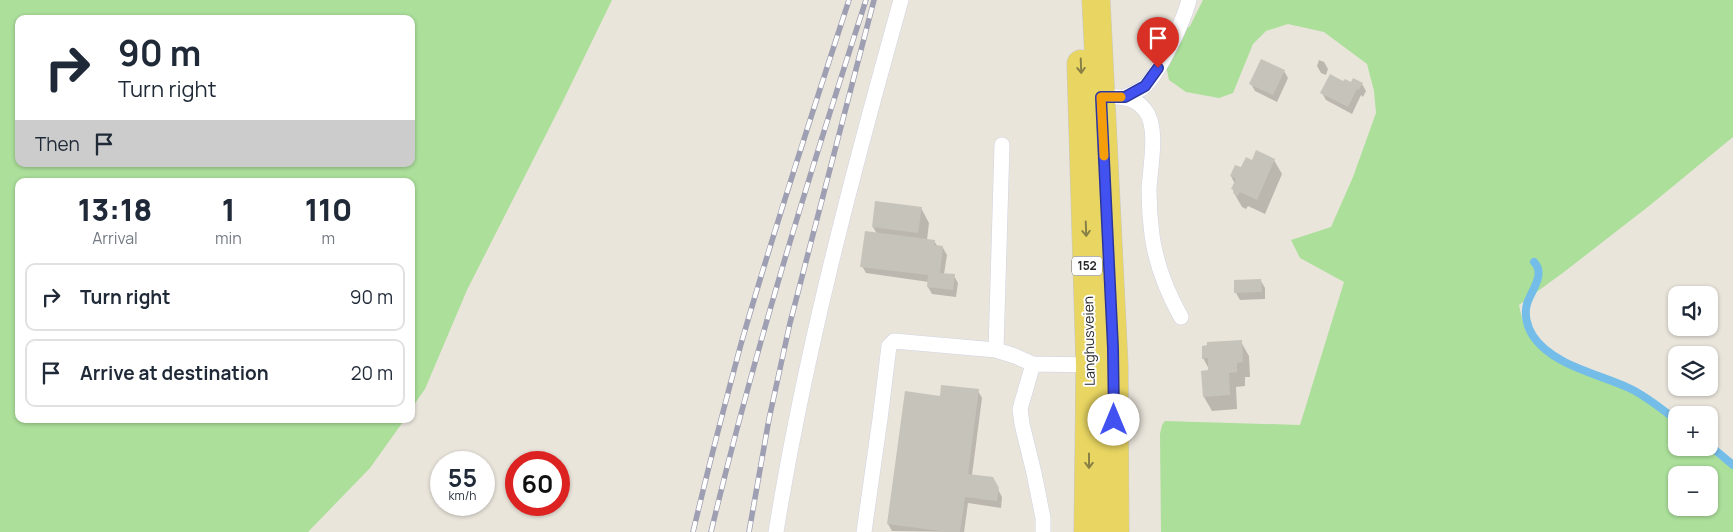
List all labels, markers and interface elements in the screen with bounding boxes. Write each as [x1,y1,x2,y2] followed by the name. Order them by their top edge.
[1137,17,1179,68] pin
[1144,24,1172,52] icon: arrive
[118,29,201,77] text: 90 m
[35,35,100,100] icon: right
[1076,58,1086,74] one-way arrow
[118,74,216,104] text: Turn right
[90,130,118,158] icon: arrive
[35,131,80,157] text: Then
[78,189,152,230] text: 13:18
[222,189,235,230] text: 1
[305,189,352,230] text: 110
[1081,220,1091,236] one-way arrow
[92,227,138,249] text: Arrival
[215,227,242,249] text: min
[322,227,335,249] text: m
[1072,256,1102,276] road number: 152
[37,283,65,311] icon: right
[80,284,170,310] text: Turn right
[350,284,393,310] text: 90 m
[1668,286,1718,516] map controls
[1668,286,1718,336] button: sound
[1078,296,1099,386] street label: Langhusveien
[1668,346,1718,396] button: layers
[37,359,65,387] icon: arrive
[80,360,269,386] text: Arrive at destination
[351,360,393,386] text: 20 m
[1087,393,1139,445] position arrow
[1668,406,1718,456] button: +
[505,451,570,516] speed limit sign: 60
[1084,453,1093,469] one-way arrow
[448,460,477,495] text: 55
[1668,466,1718,516] button: −
[449,487,476,504] text: km/h

